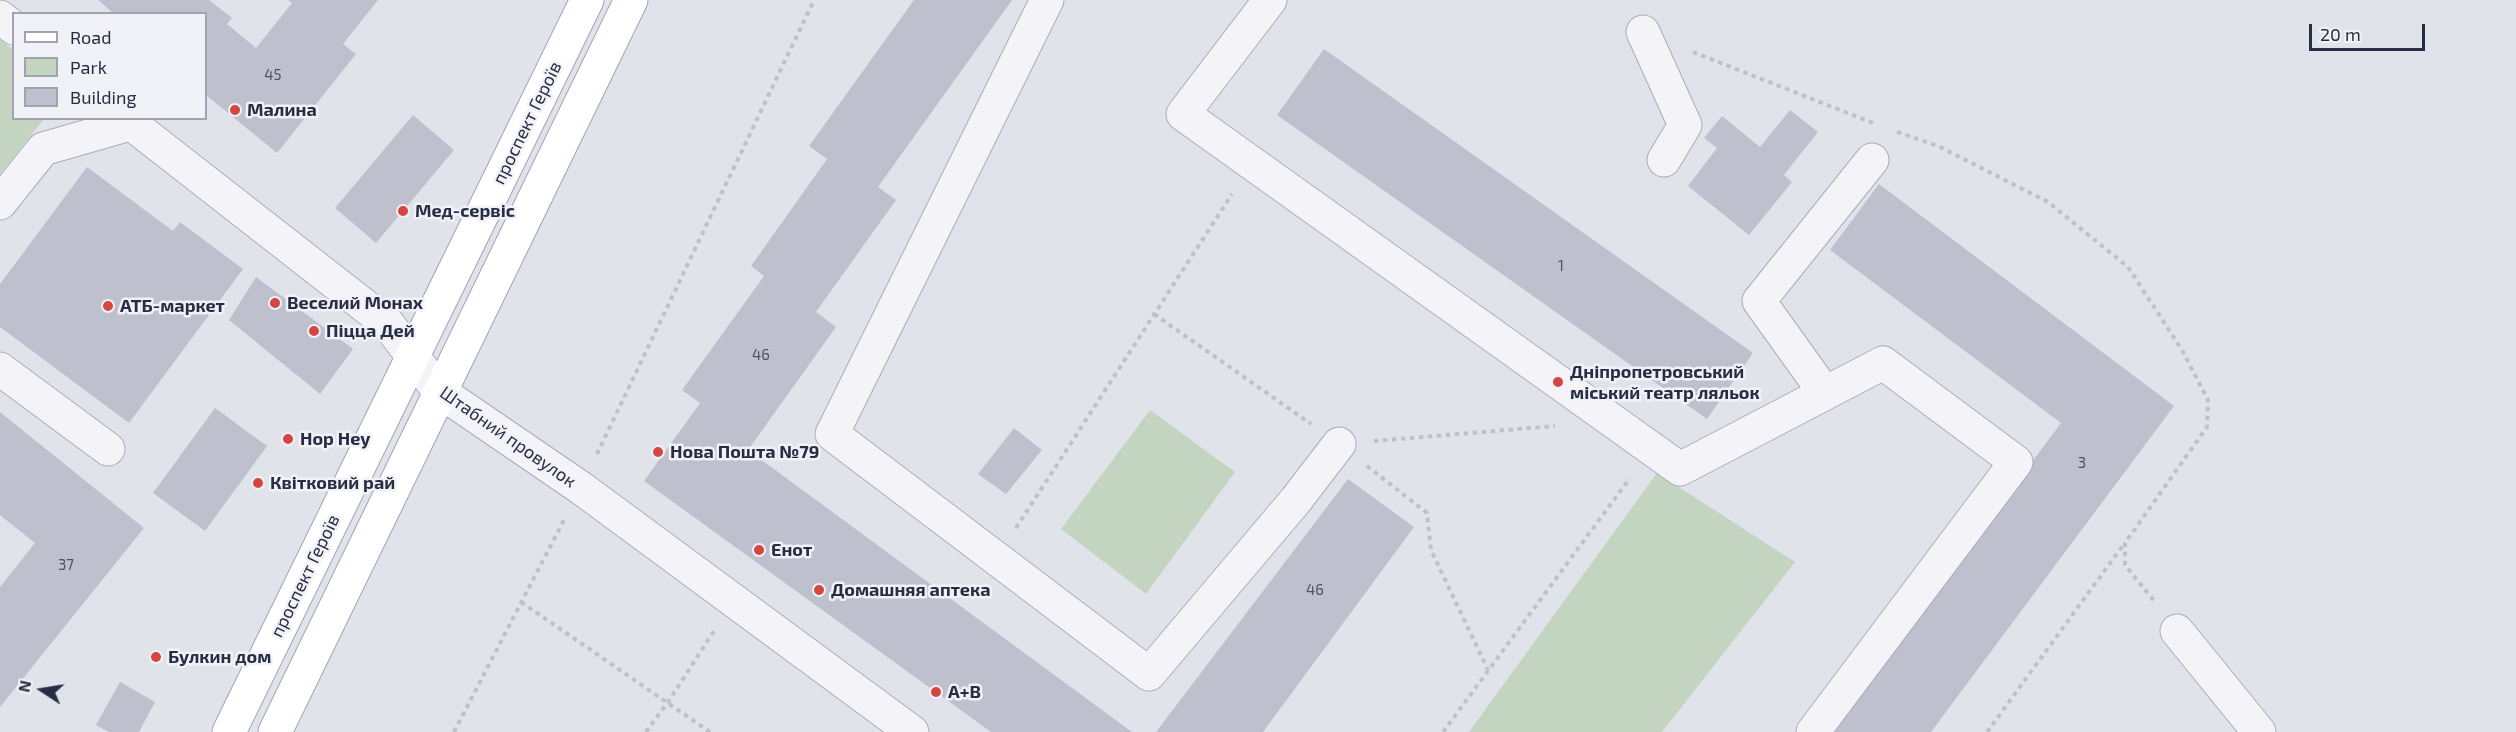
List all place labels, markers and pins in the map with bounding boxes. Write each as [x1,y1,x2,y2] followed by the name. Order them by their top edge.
[247,99,317,121] place label: Малина
[228,103,242,117] marker: Малина
[415,200,515,222] place label: Мед-сервіс
[396,204,410,218] marker: Мед-сервіс
[287,292,423,314] place label: Веселий Монах
[120,295,225,317] place label: АТБ-маркет
[268,296,282,310] marker: Веселий Монах
[101,299,115,313] marker: АТБ-маркет
[326,320,415,342] place label: Піцца Дей
[307,324,321,338] marker: Піцца Дей
[1570,361,1760,404] place label: Дніпропетровський міський театр ляльок
[1551,375,1565,389] marker: Дніпропетровський міський театр ляльок
[300,428,370,450] place label: Hop Hey
[281,432,295,446] marker: Hop Hey
[670,441,819,463] place label: Нова Пошта №79
[651,445,665,459] marker: Нова Пошта №79
[270,472,395,494] place label: Квітковий рай
[251,476,265,490] marker: Квітковий рай
[771,539,812,561] place label: Енот
[752,543,766,557] marker: Енот
[831,579,990,601] place label: Домашняя аптека
[812,583,826,597] marker: Домашняя аптека
[168,646,271,668] place label: Булкин дом
[149,650,163,664] marker: Булкин дом
[948,681,981,703] place label: A+B
[929,685,943,699] marker: A+B

